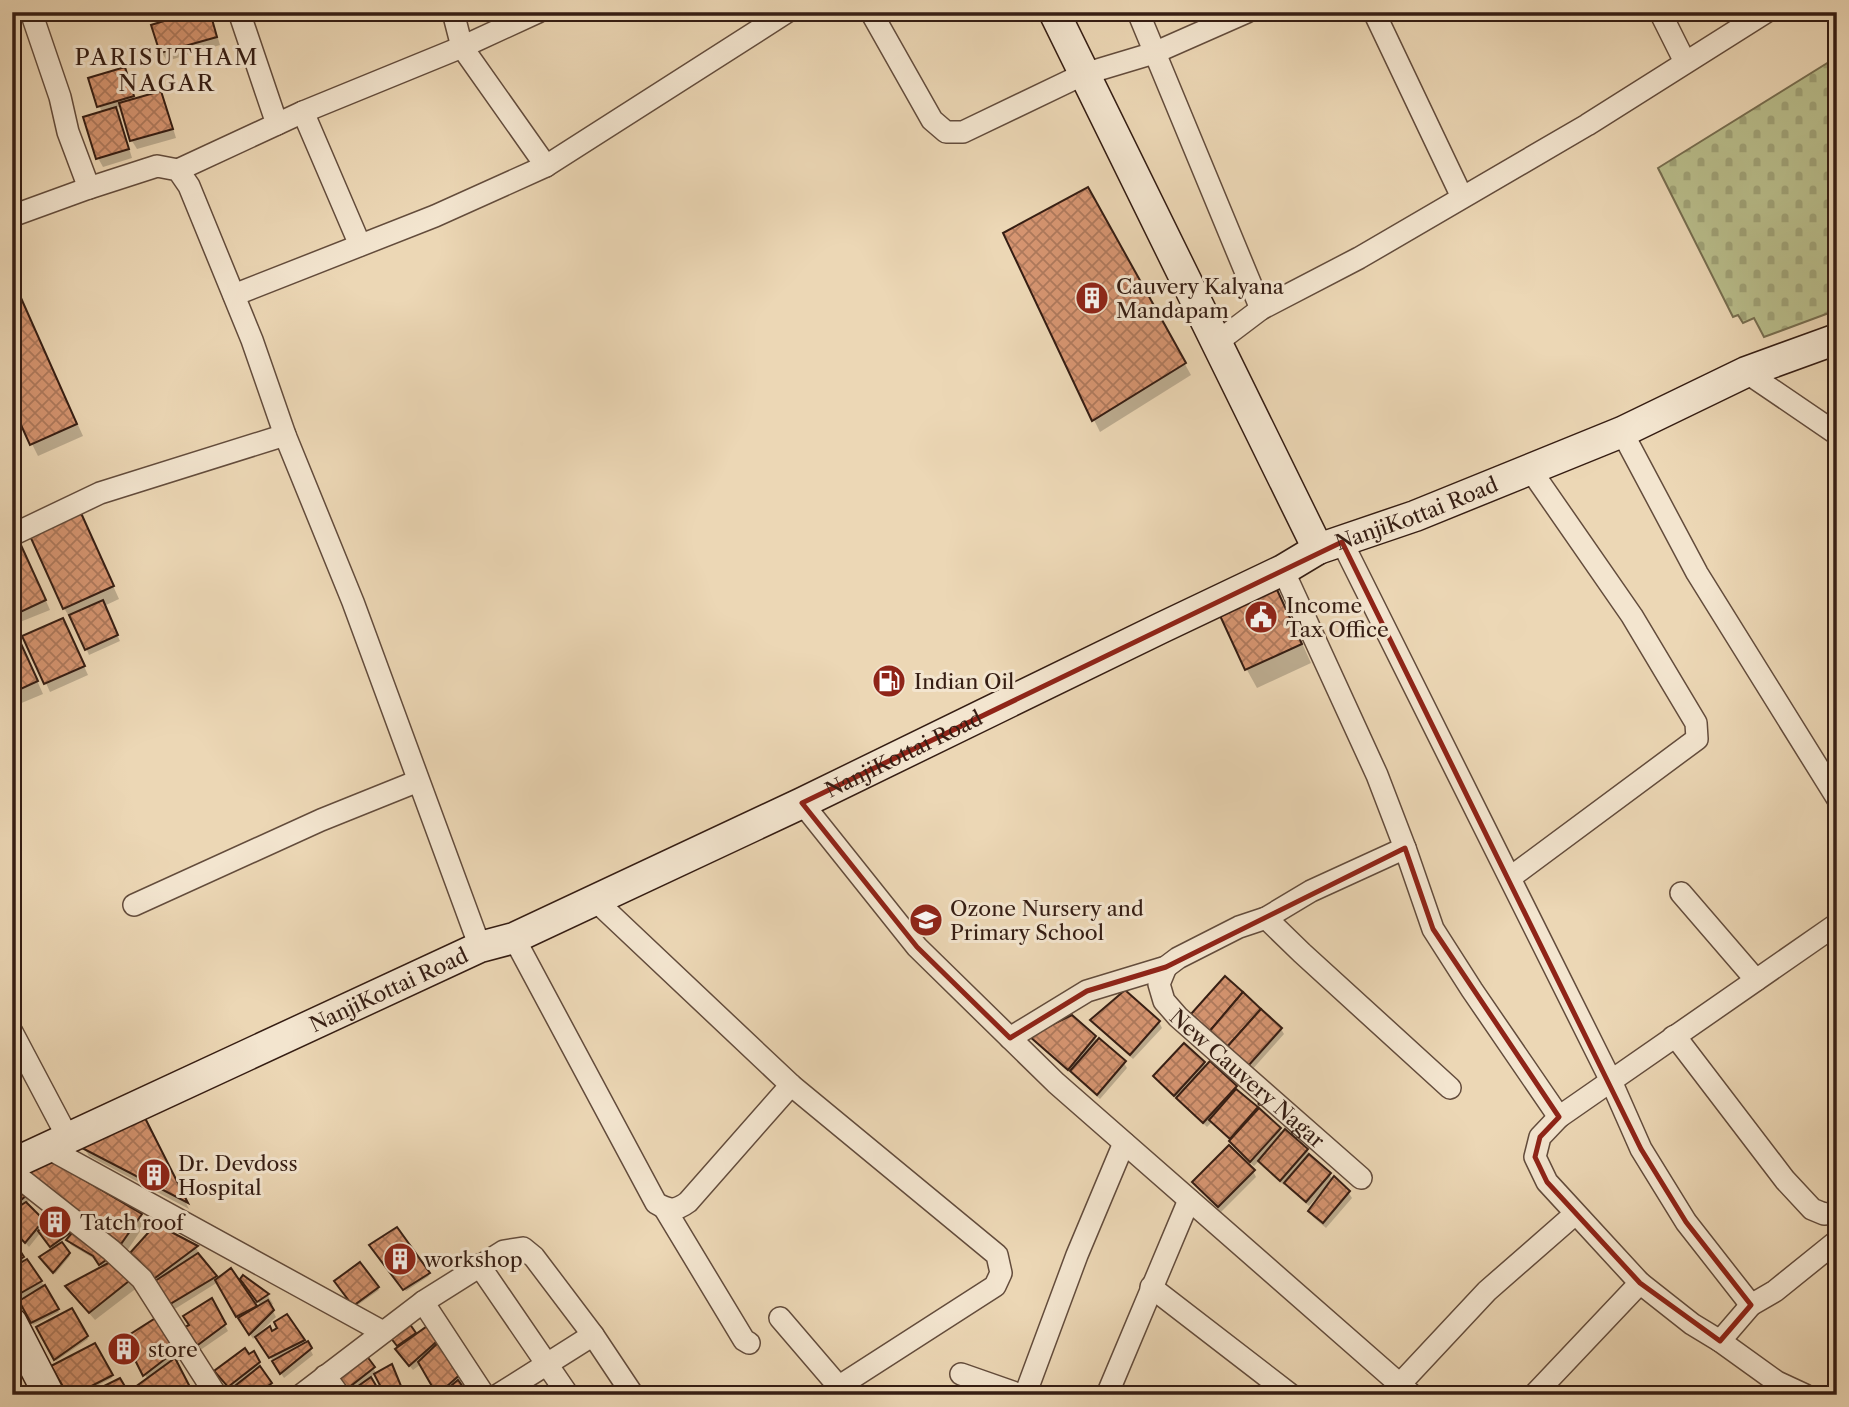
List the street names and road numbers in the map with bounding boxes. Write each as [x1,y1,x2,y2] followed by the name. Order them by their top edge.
[1332,471,1502,555] street label: NanjiKottai Road
[821,705,986,802] street label: NanjiKottai Road
[305,942,472,1037] street label: NanjiKottai Road
[1165,1004,1330,1153] street label: New Cauvery Nagar

